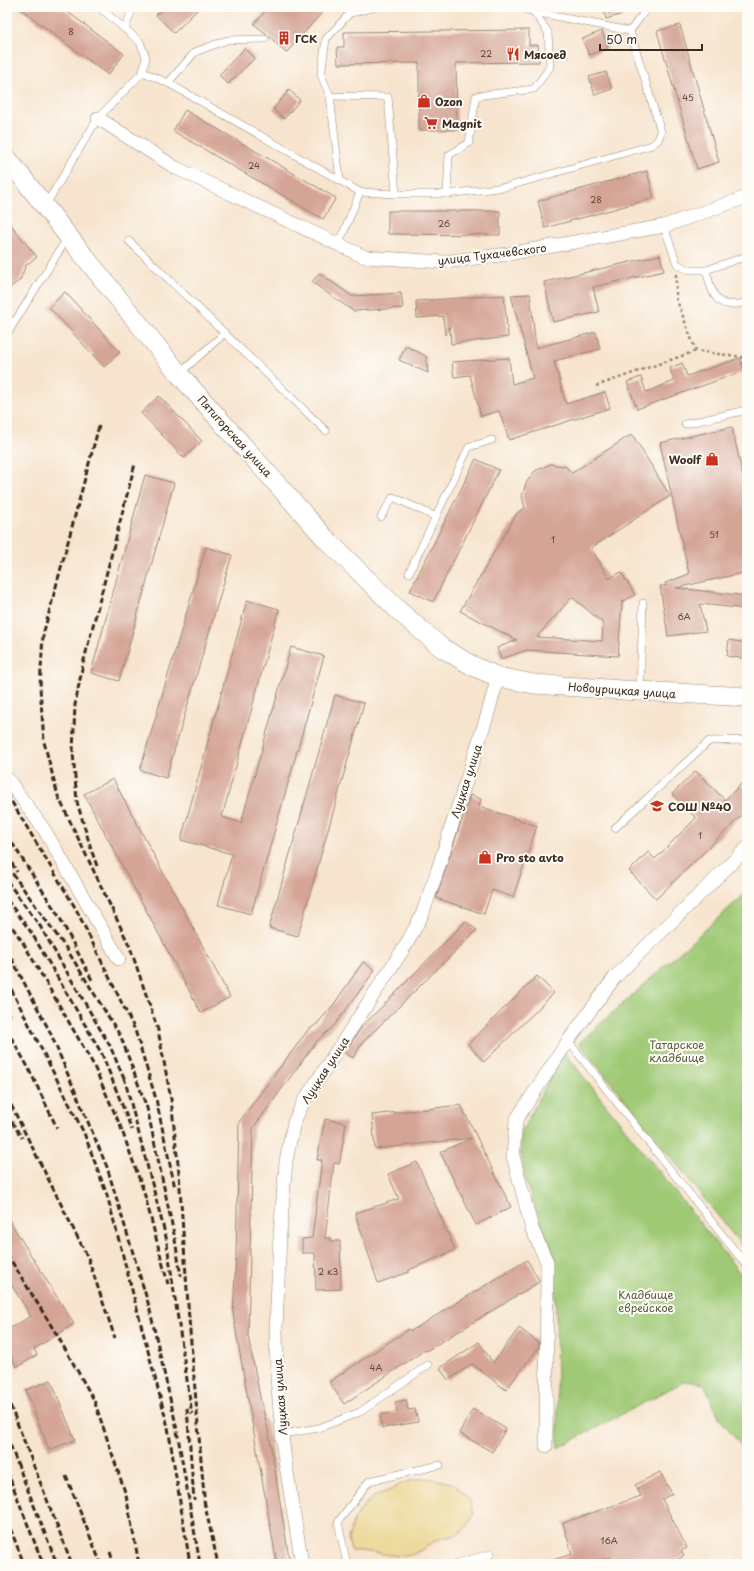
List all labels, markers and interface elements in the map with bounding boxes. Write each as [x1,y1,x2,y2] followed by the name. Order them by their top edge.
[68,24,74,38] house number: 8
[600,26,702,52] scale bar
[276,30,292,46] building icon: ГСК
[295,30,317,47] place label: ГСК
[606,30,637,48] text: 50 m
[480,46,492,60] house number: 22
[505,46,521,62] restaurant icon: Мясоед
[524,46,567,63] place label: Мясоед
[682,90,694,104] house number: 45
[416,93,432,109] shop icon: Ozon
[435,93,463,110] place label: Ozon
[423,115,439,131] supermarket icon: Magnit
[442,115,482,132] place label: Magnit
[248,158,260,172] house number: 24
[590,192,602,206] house number: 28
[438,216,450,230] house number: 26
[437,239,547,269] street label: улица Тухачевского
[194,391,276,481] street label: Пятигорская улица
[669,451,702,468] place label: Woolf
[704,451,720,467] shop icon: Woolf
[709,527,719,541] house number: 51
[551,532,555,546] house number: 1
[677,609,691,623] house number: 6А
[567,678,677,702] street label: Новоурицкая улица
[446,742,486,820] street label: Луцкая улица
[649,798,665,814] school or university icon: СОШ №40
[668,798,731,815] place label: СОШ №40
[698,828,702,842] house number: 1
[477,849,493,865] shop icon: Pro sto avto
[496,849,564,866] place label: Pro sto avto
[297,1033,353,1107] street label: Луцкая улица
[649,1036,705,1066] park label: Татарское кладбище
[318,1264,338,1278] house number: 2 к3
[618,1286,674,1316] park label: Кладбище еврейское
[269,1358,291,1436] street label: Луцкая улица
[370,1360,383,1374] house number: 4А
[600,1533,618,1547] house number: 16А

